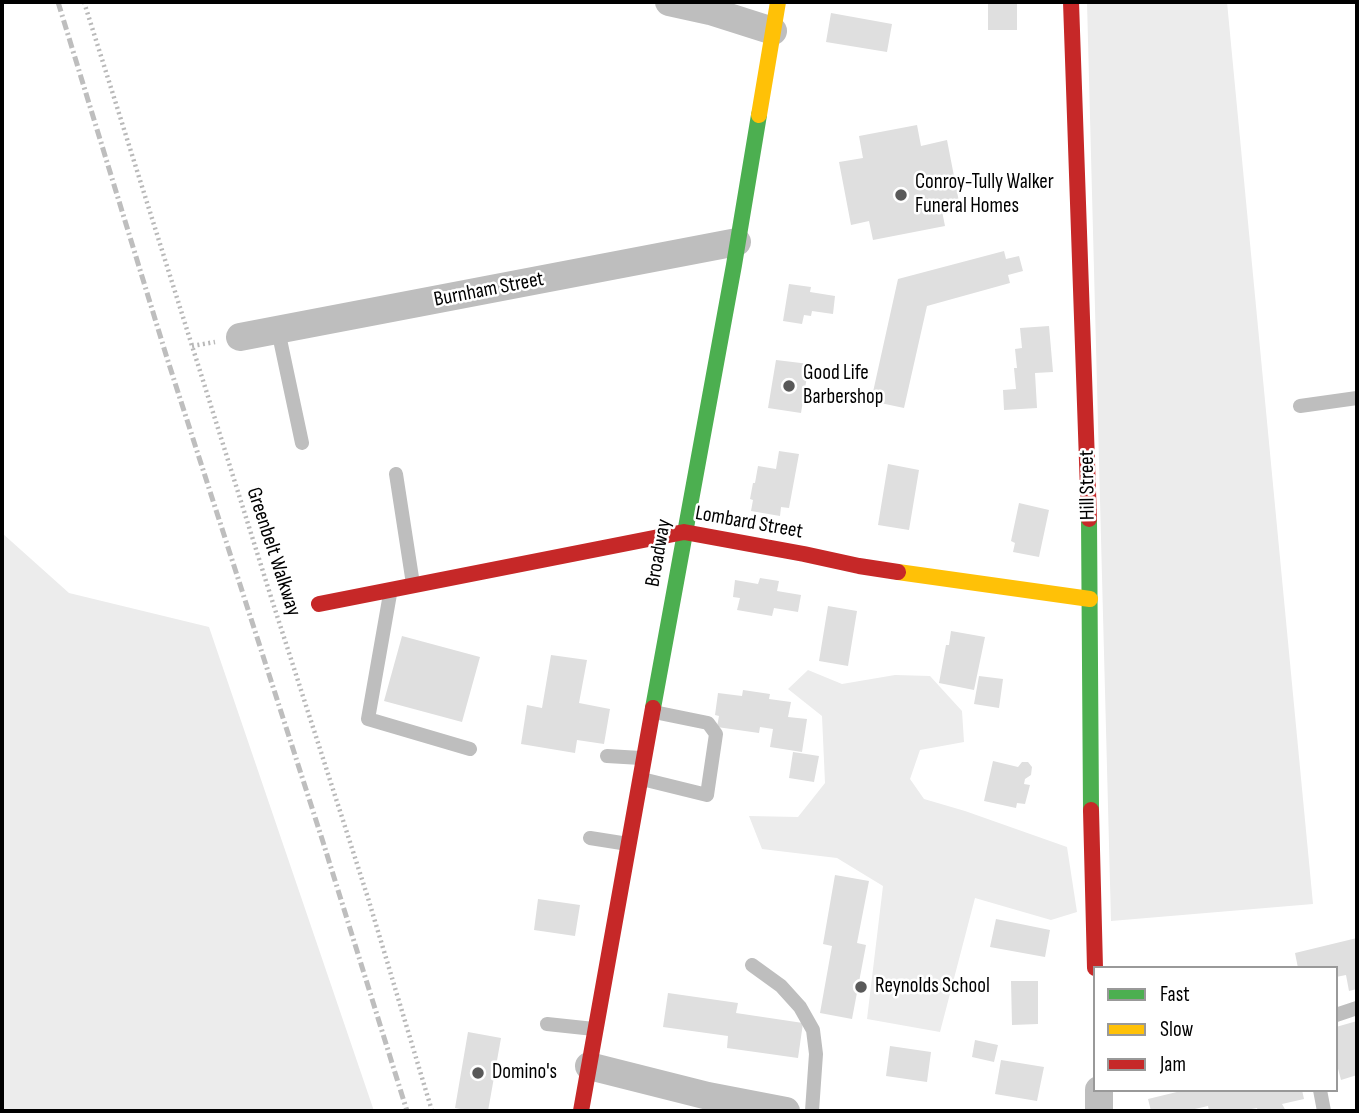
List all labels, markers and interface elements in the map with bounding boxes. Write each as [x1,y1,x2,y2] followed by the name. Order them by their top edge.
[915,170,1054,220] place label: Conroy-Tully Walker Funeral Homes
[893,187,909,203] marker: Conroy-Tully Walker Funeral Homes
[432,267,546,313] street label: Burnham Street
[803,361,883,411] place label: Good Life Barbershop
[781,378,797,394] marker: Good Life Barbershop
[1075,450,1101,520] street label: Hill Street
[240,485,306,619] street label: Greenbelt Walkway
[693,501,805,545] street label: Lombard Street
[641,517,677,589] street label: Broadway
[1093,966,1338,1092] legend
[875,974,990,1000] place label: Reynolds School
[853,979,869,995] marker: Reynolds School
[1160,982,1190,1007] text: Fast
[1160,1017,1193,1042] text: Slow
[1160,1052,1186,1077] text: Jam
[492,1060,557,1086] place label: Domino's
[470,1065,486,1081] marker: Domino's

